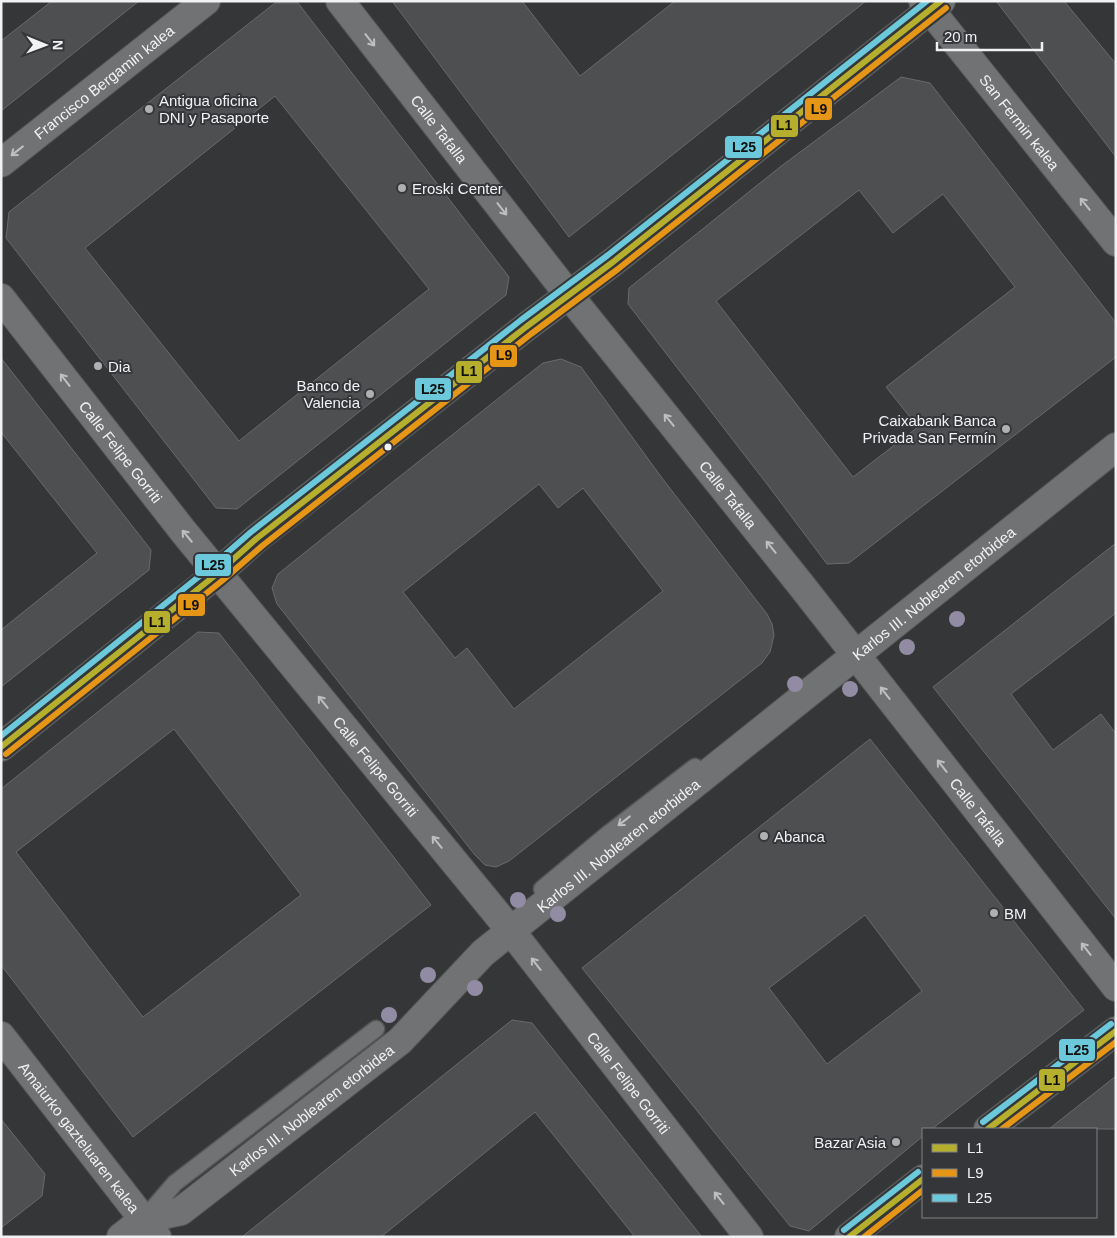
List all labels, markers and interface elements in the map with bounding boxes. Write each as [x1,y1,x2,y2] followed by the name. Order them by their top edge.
[20,20,70,70] north arrow
[937,20,1042,52] scale bar
[30,21,178,142] street label: Francisco Bergamin kalea
[944,28,977,45] text: 20 m
[364,33,375,46] one-way arrow
[50,40,66,50] text: N
[976,71,1064,174] street label: San Fermin kalea
[408,91,472,167] street label: Calle Tafalla
[159,92,269,126] place label: Antigua oficina DNI y Pasaporte
[804,97,833,121] line badge: L9
[811,101,827,117] text: L9
[143,103,155,115] marker: Antigua oficina DNI y Pasaporte
[770,114,799,138] line badge: L1
[776,117,792,133] text: L1
[724,135,763,159] line badge: L25
[732,139,756,155] text: L25
[11,145,24,156] one-way arrow
[412,180,503,197] place label: Eroski Center
[396,182,408,194] marker: Eroski Center
[1080,198,1091,211] one-way arrow
[497,202,507,216] one-way arrow
[489,344,518,368] line badge: L9
[496,347,512,363] text: L9
[108,358,131,375] place label: Dia
[92,360,104,372] marker: Dia
[455,360,483,384] line badge: L1
[461,363,477,379] text: L1
[60,374,71,387] one-way arrow
[297,377,361,411] place label: Banco de Valencia
[414,377,452,401] line badge: L25
[421,381,445,397] text: L25
[364,388,376,400] marker: Banco de Valencia
[76,397,166,506] street label: Calle Felipe Gorriti
[863,412,997,446] place label: Caixabank Banca Privada San Fermín
[664,414,675,427] one-way arrow
[1000,423,1012,435] marker: Caixabank Banca Privada San Fermín
[383,442,393,452] unlabelled marker
[696,457,761,532] street label: Calle Tafalla
[849,522,1019,663] street label: Karlos III. Noblearen etorbidea
[182,529,193,542] one-way arrow
[765,541,776,554] one-way arrow
[194,553,232,577] line badge: L25
[201,557,225,573] text: L25
[177,593,206,617] line badge: L9
[183,597,199,613] text: L9
[143,610,171,634] line badge: L1
[149,614,165,630] text: L1
[880,687,891,700] one-way arrow
[318,696,329,709] one-way arrow
[330,713,422,820] street label: Calle Felipe Gorriti
[936,760,947,773] one-way arrow
[947,774,1011,849] street label: Calle Tafalla
[533,775,703,915] street label: Karlos III. Noblearen etorbidea
[618,816,631,827] one-way arrow
[774,828,826,845] place label: Abanca
[758,830,770,842] marker: Abanca
[432,835,443,848] one-way arrow
[1004,905,1027,922] place label: BM
[988,907,1000,919] marker: BM
[1080,943,1091,956] one-way arrow
[531,957,541,971] one-way arrow
[584,1028,674,1137] street label: Calle Felipe Gorriti
[1058,1038,1096,1062] line badge: L25
[226,1040,397,1179] street label: Karlos III. Noblearen etorbidea
[1065,1042,1089,1058] text: L25
[16,1058,144,1216] street label: Amaiurko gazteluaren kalea
[1038,1068,1066,1092] line badge: L1
[1044,1072,1060,1088] text: L1
[922,1128,1097,1218] legend
[814,1134,887,1151] place label: Bazar Asia
[890,1136,902,1148] marker: Bazar Asia
[967,1139,984,1156] text: L1
[967,1164,984,1181] text: L9
[967,1189,992,1206] text: L25
[714,1192,725,1205] one-way arrow

